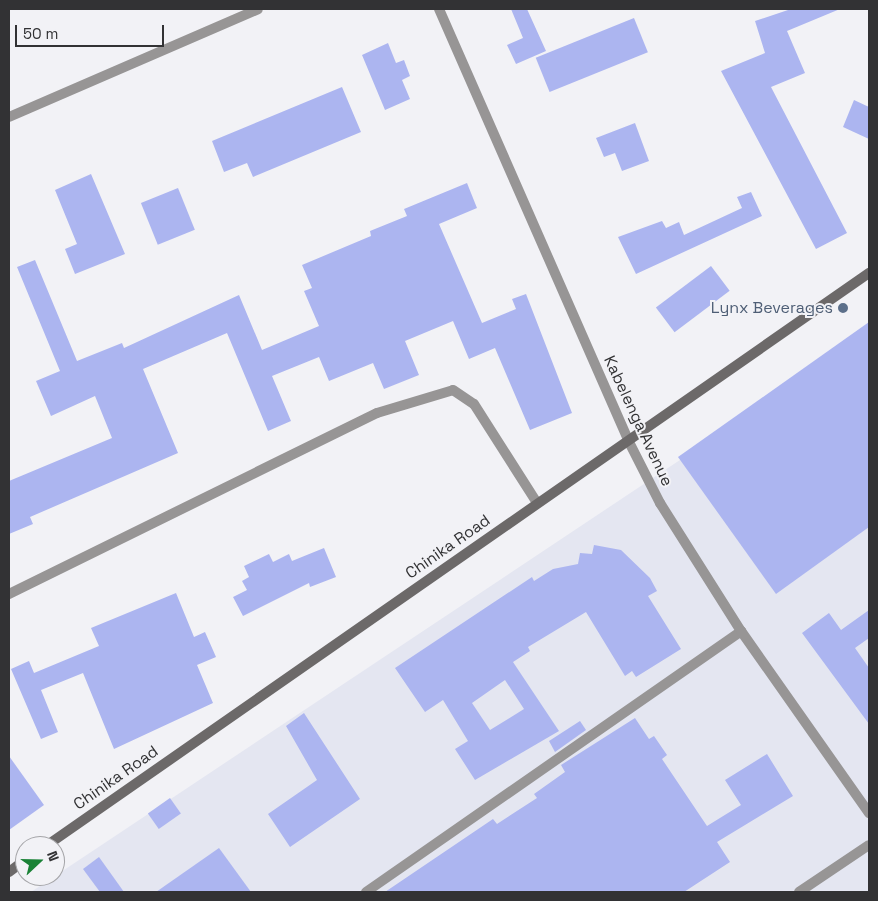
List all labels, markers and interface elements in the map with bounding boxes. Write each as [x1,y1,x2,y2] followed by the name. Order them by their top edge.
[18,15,166,47] scale bar
[23,24,58,43] text: 50 m
[711,298,833,318] place label: Lynx Beverages
[837,302,849,314] marker: Lynx Beverages
[599,353,677,489] street label: Kabelenga Avenue
[402,511,494,583] street label: Chinika Road
[70,742,162,814] street label: Chinika Road
[15,836,65,886] north arrow
[43,848,63,864] text: N

